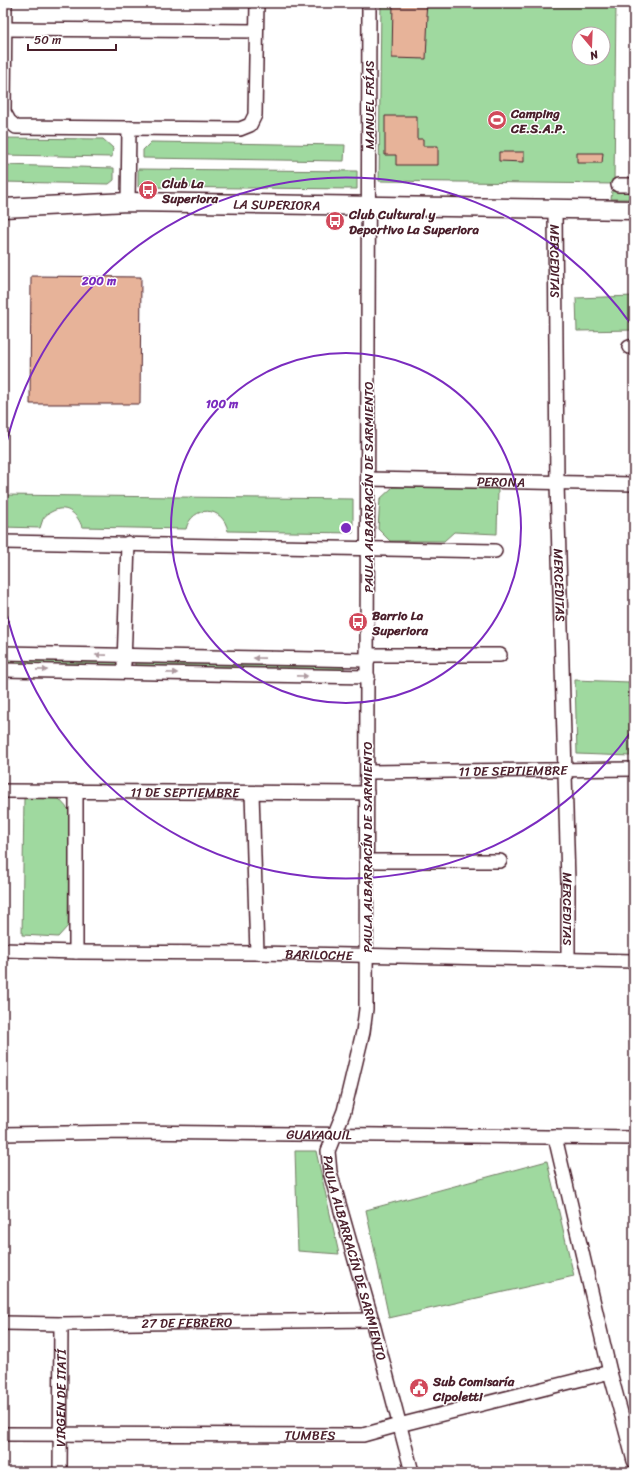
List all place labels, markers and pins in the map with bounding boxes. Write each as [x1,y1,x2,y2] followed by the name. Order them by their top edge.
[510,102,566,140] place label: Camping CE.S.A.P.
[486,109,508,131] sports icon: Camping CE.S.A.P.
[161,172,219,210] place label: Club La Superiora
[137,179,159,201] bus stop icon: Club La Superiora
[348,203,479,241] place label: Club Cultural y Deportivo La Superiora
[324,210,346,232] bus stop icon: Club Cultural y Deportivo La Superiora
[339,521,353,535] centre of rings
[371,604,429,642] place label: Barrio La Superiora
[347,611,369,633] bus stop icon: Barrio La Superiora
[432,1370,515,1408] place label: Sub Comisaría Cipoletti
[408,1377,430,1399] public building icon: Sub Comisaría Cipoletti

